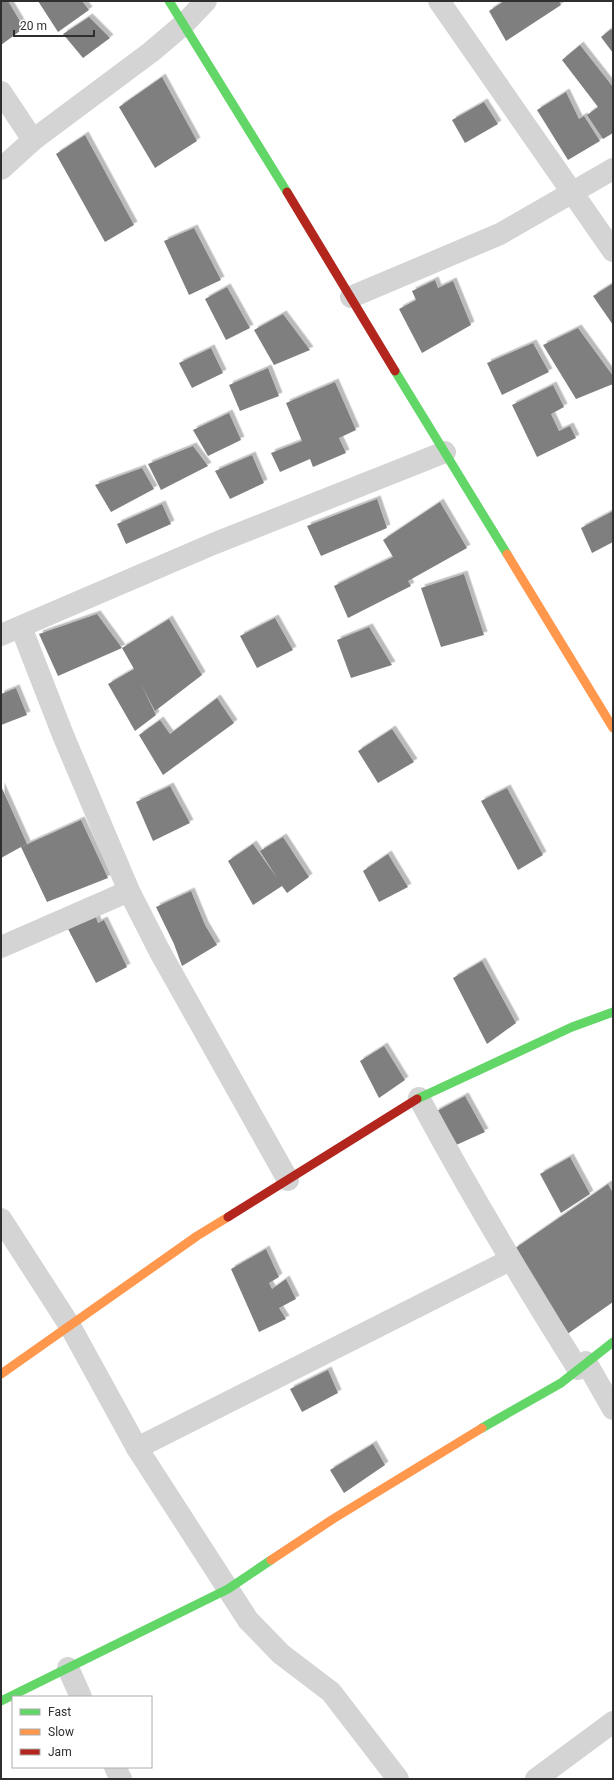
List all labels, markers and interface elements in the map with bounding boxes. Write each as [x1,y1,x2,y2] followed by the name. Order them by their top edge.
[14,12,94,38] scale bar
[20,19,47,33] text: 20 m
[12,1696,152,1768] legend
[48,1705,71,1719] text: Fast
[48,1725,74,1739] text: Slow
[48,1745,72,1759] text: Jam

